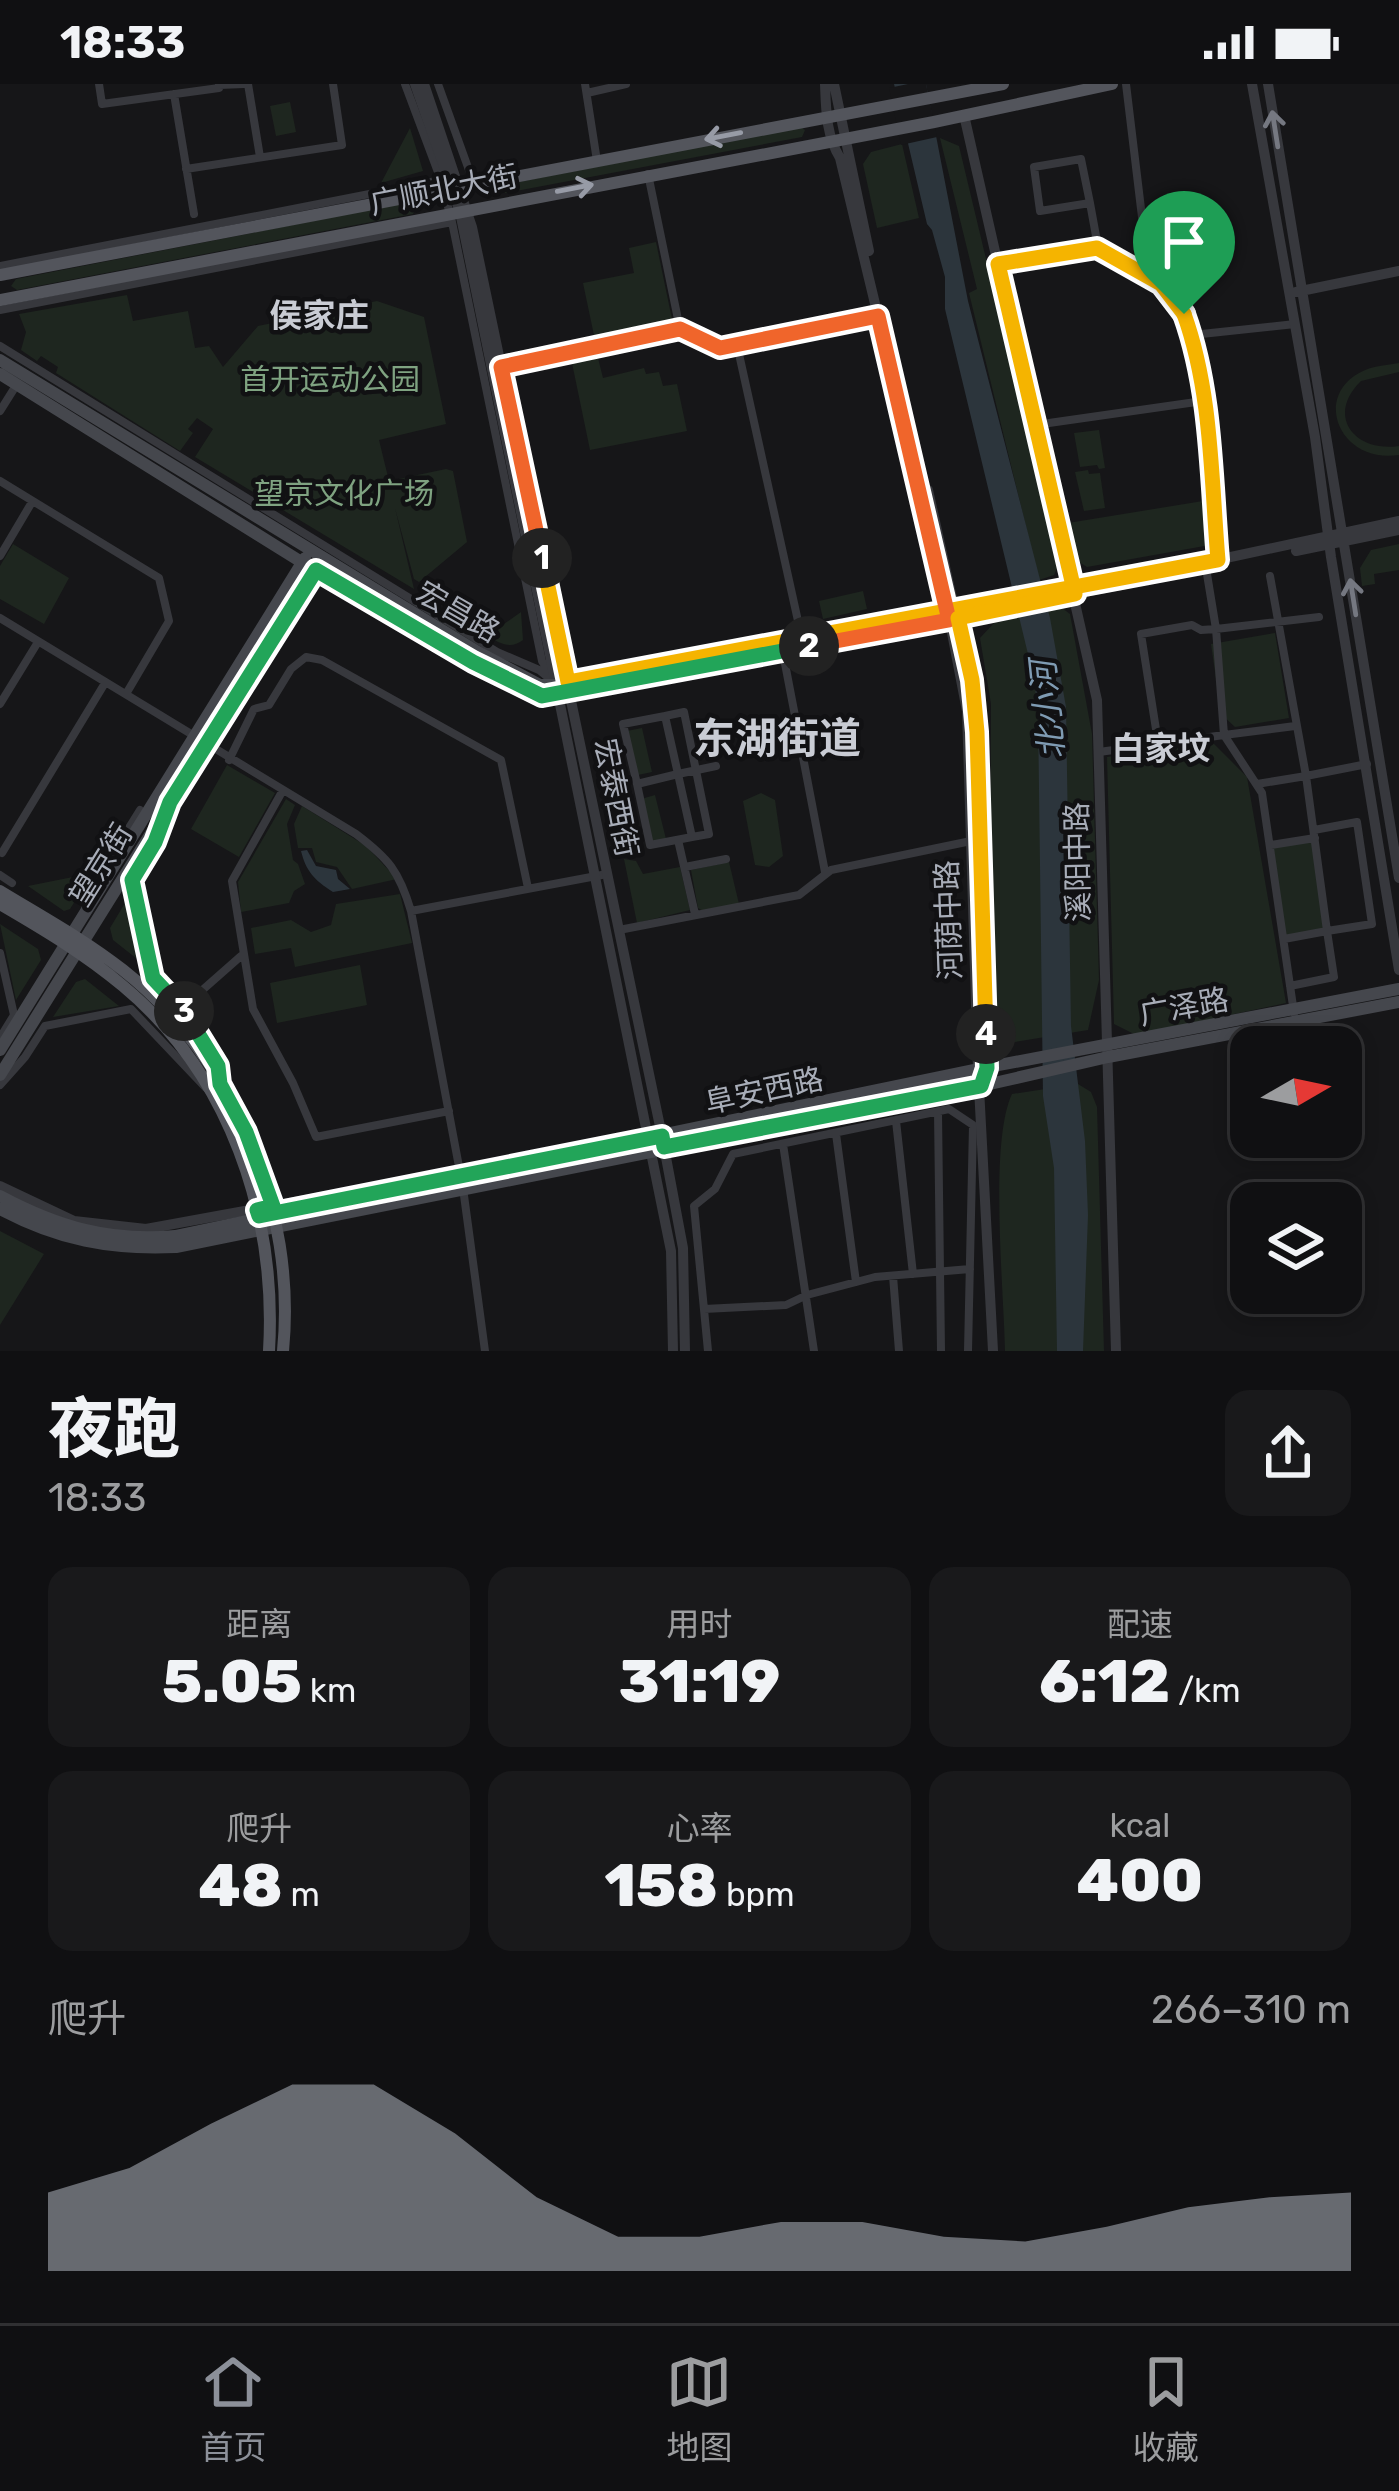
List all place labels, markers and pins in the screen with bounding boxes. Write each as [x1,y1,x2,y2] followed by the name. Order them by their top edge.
[1133,191,1235,314] pin
[512,528,572,588] pin: 1
[779,616,839,676] pin: 2
[154,981,214,1041] pin: 3
[956,1004,1016,1064] pin: 4

